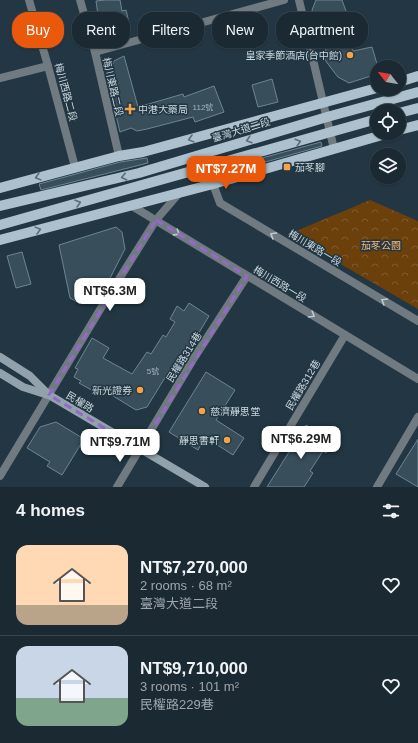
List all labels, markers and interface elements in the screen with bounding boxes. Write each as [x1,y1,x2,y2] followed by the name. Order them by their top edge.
[12,12,64,48] chip: Buy
[72,12,130,48] chip: Rent
[138,12,204,48] chip: Filters
[212,12,268,48] chip: New
[276,12,368,48] chip: Apartment
[245,50,342,61] place label: 皇家季節酒店(台中館)
[345,50,355,60] marker: 皇家季節酒店(台中館)
[101,57,125,117] street label: 梅川東路二段
[370,60,406,96] north arrow
[370,60,406,184] map controls
[53,62,79,122] street label: 梅川西路二段
[193,103,213,112] house number: 112號
[125,104,135,114] marker: 中港大藥局
[138,104,188,115] place label: 中港大藥局
[370,104,406,140] button: locate
[211,116,271,144] street label: 臺灣大道二段
[188,134,195,143] one-way arrow
[246,135,253,144] one-way arrow
[294,138,301,147] one-way arrow
[370,148,406,184] button: layers
[185,156,267,190] pin: NT$7.27M
[196,161,256,176] text: NT$7.27M
[282,162,292,172] marker: 茄苳腳
[295,162,325,173] place label: 茄苳腳
[121,172,127,180] one-way arrow
[35,173,41,181] one-way arrow
[74,199,81,208] one-way arrow
[34,226,41,235] one-way arrow
[286,228,344,268] street label: 梅川東路一段
[173,229,180,236] one-way arrow
[270,232,277,239] one-way arrow
[361,240,401,251] park label: 茄苳公園
[251,264,309,304] street label: 梅川西路一段
[73,278,147,312] pin: NT$6.3M
[83,283,137,298] text: NT$6.3M
[381,299,388,306] one-way arrow
[308,311,315,318] one-way arrow
[164,330,204,384] street label: 民權路314巷
[284,358,322,412] street label: 民權路312巷
[147,367,159,376] house number: 5號
[92,385,132,396] place label: 新光證券
[135,385,145,395] marker: 新光證券
[64,390,96,414] street label: 民權路
[197,406,207,416] marker: 慈濟靜思堂
[210,406,260,417] place label: 慈濟靜思堂
[260,426,342,460] pin: NT$6.29M
[79,429,161,463] pin: NT$9.71M
[271,431,331,446] text: NT$6.29M
[90,434,150,449] text: NT$9.71M
[179,435,219,446] place label: 靜思書軒
[222,435,232,445] marker: 靜思書軒
[380,500,402,522] icon: filters
[16,501,85,520] text: 4 homes
[140,558,248,577] text: NT$7,270,000
[48,561,96,609] icon: home
[380,574,402,596] icon: heart
[140,578,232,593] text: 2 rooms · 68 m²
[140,596,218,611] text: 臺灣大道二段
[140,659,248,678] text: NT$9,710,000
[48,662,96,710] icon: home
[380,675,402,697] icon: heart
[140,679,239,694] text: 3 rooms · 101 m²
[140,697,214,712] text: 民權路229巷

